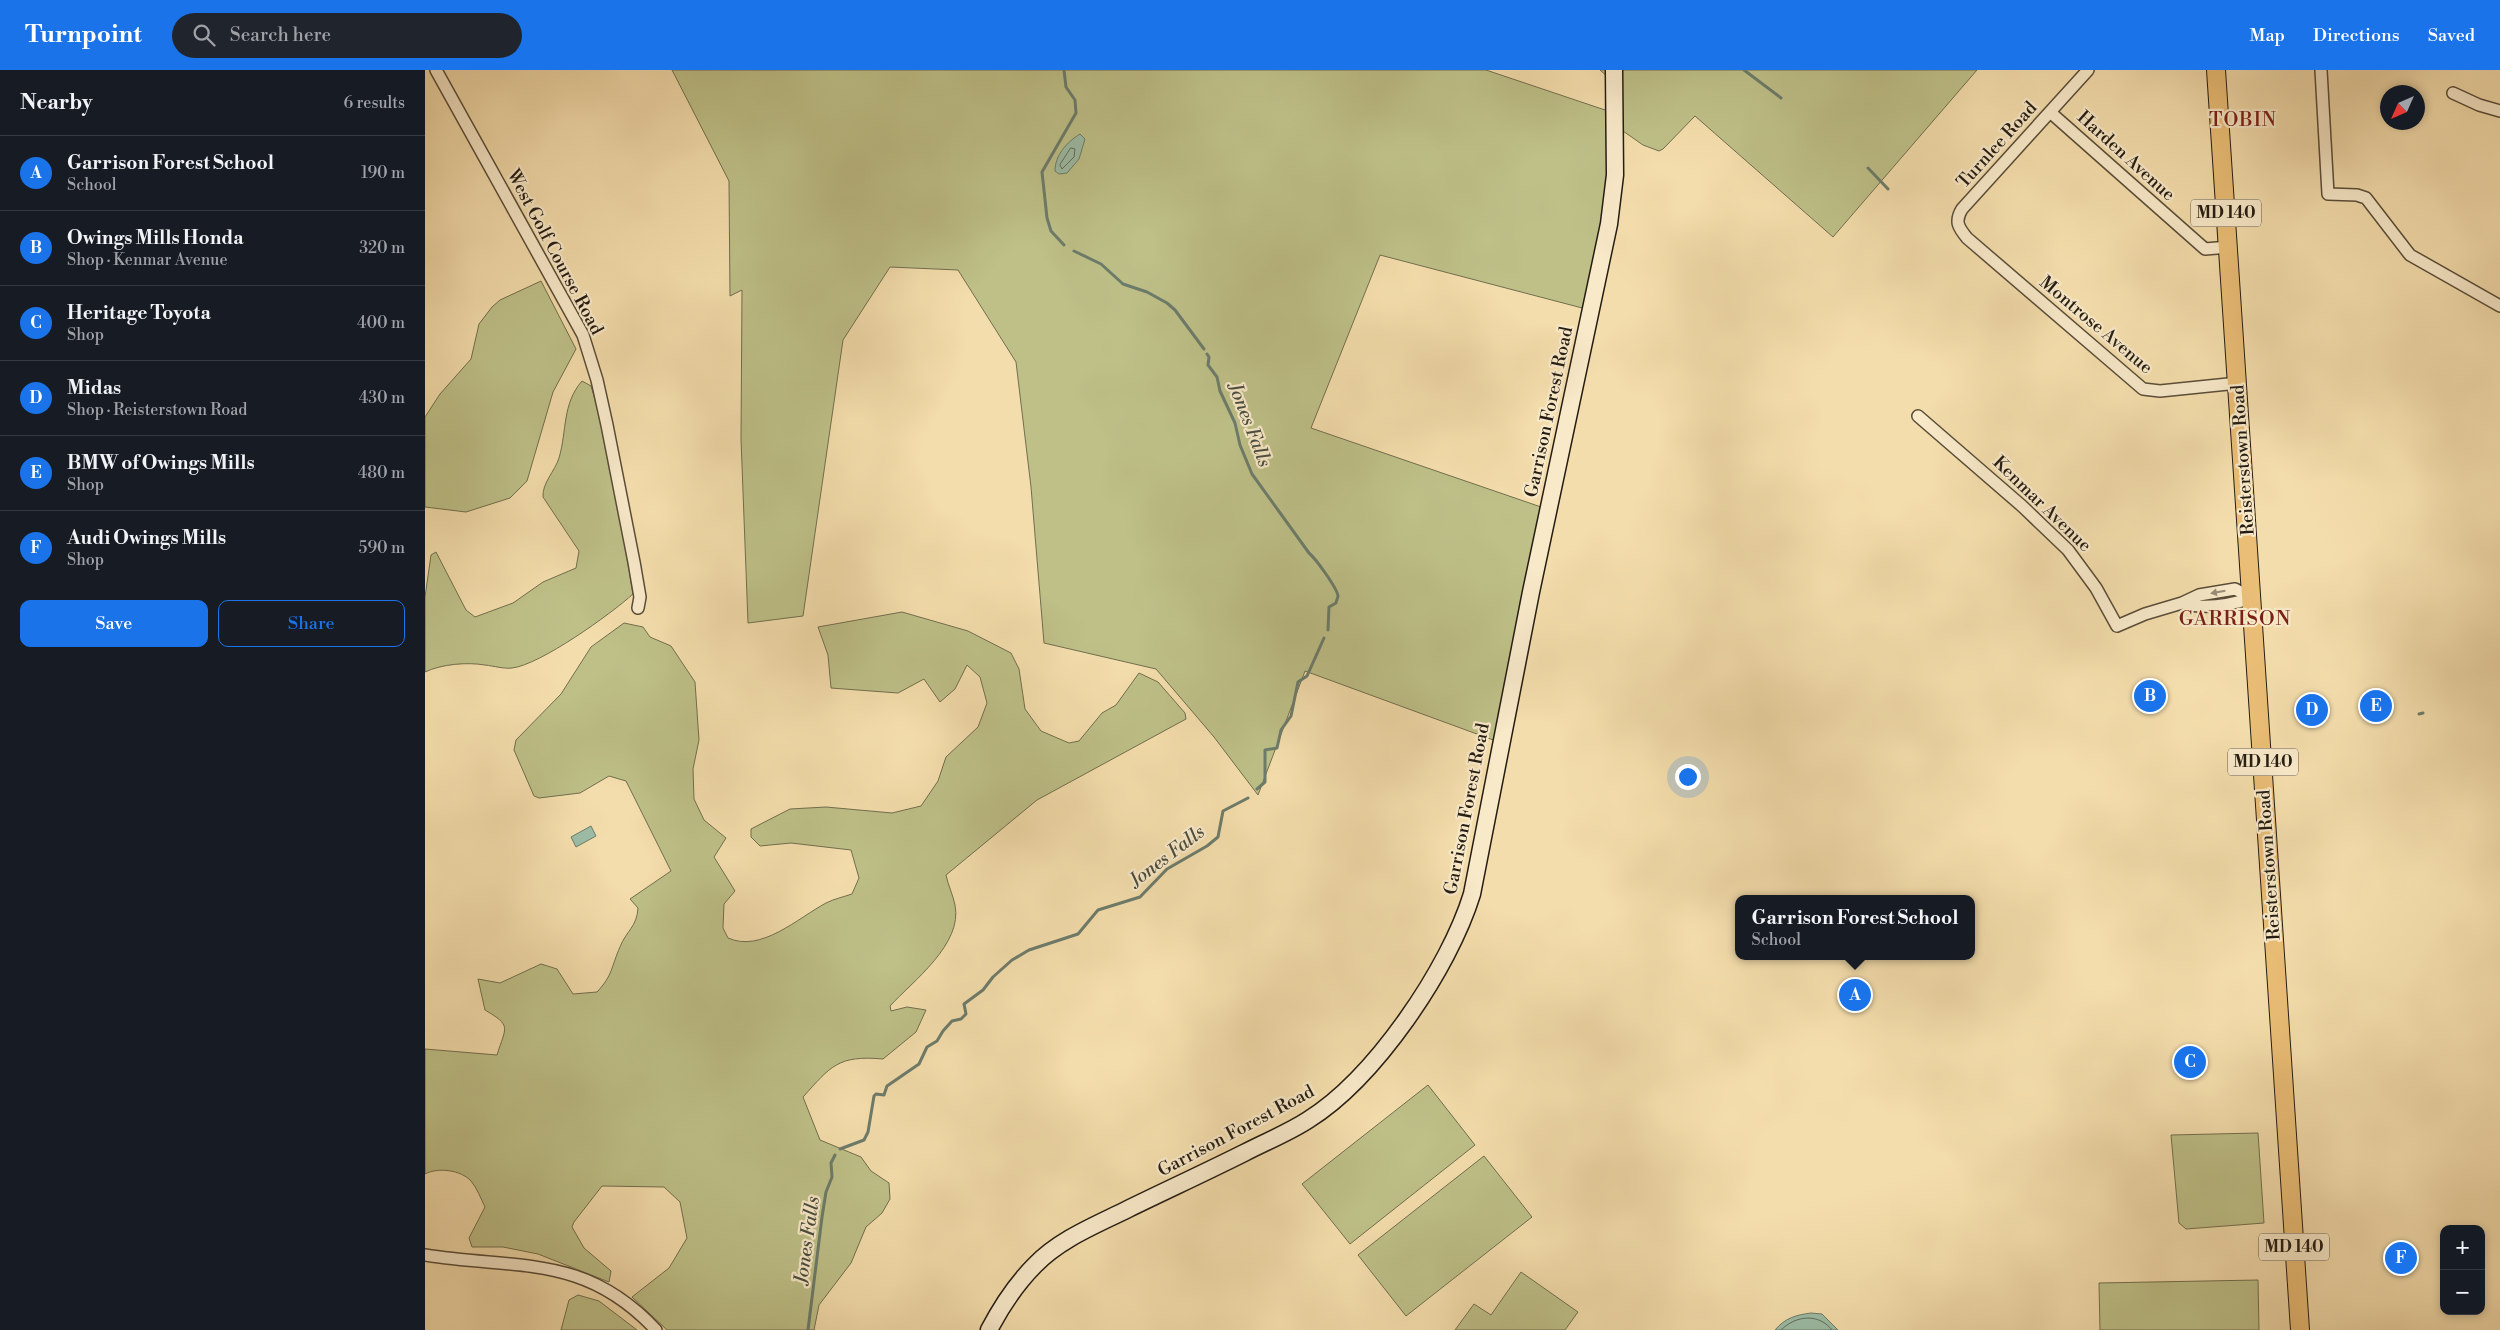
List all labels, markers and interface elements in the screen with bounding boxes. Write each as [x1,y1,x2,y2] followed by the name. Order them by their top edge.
[172,13,522,58] search box
[25,20,142,50] text: Turnpoint
[190,21,218,49] icon: search
[230,23,331,47] text: Search here
[2249,24,2285,47] text: Map
[2313,24,2400,47] text: Directions
[2428,24,2475,47] text: Saved
[2380,85,2425,130] north arrow
[20,90,93,116] text: Nearby
[344,93,405,113] text: 6 results
[1952,96,2043,193] street label: Turnlee Road
[2072,106,2180,206] street label: Harden Avenue
[2209,108,2277,132] district label: TOBIN
[67,151,274,175] text: Garrison Forest School
[30,163,42,183] text: A
[361,163,405,183] text: 190 m
[501,164,609,339] street label: West Golf Course Road
[67,175,116,195] text: School
[2191,200,2261,226] road number: MD 140
[67,226,244,250] text: Owings Mills Honda
[30,238,42,258] text: B
[359,238,405,258] text: 320 m
[67,250,227,270] text: Shop · Kenmar Avenue
[2035,271,2157,379] street label: Montrose Avenue
[67,301,211,325] text: Heritage Toyota
[30,313,42,333] text: C
[357,313,405,333] text: 400 m
[1520,324,1579,500] street label: Garrison Forest Road
[67,325,104,345] text: Shop
[67,376,121,400] text: Midas
[1222,378,1277,470] water label: Jones Falls
[2226,383,2260,536] street label: Reisterstown Road
[30,388,42,408] text: D
[359,388,405,408] text: 430 m
[67,400,247,420] text: Shop · Reisterstown Road
[67,451,255,475] text: BMW of Owings Mills
[1988,451,2096,557] street label: Kenmar Avenue
[30,463,42,483] text: E
[358,463,405,483] text: 480 m
[67,475,104,495] text: Shop
[67,526,226,550] text: Audi Owings Mills
[30,538,42,558] text: F
[359,538,405,558] text: 590 m
[67,550,104,570] text: Shop
[2209,588,2225,596] one-way arrow
[20,600,208,647] button: Save
[218,600,405,647] button: Share
[2179,607,2291,632] district label: GARRISON
[2134,677,2166,715] pin: B
[2360,687,2392,725] pin: E
[2296,691,2328,729] pin: D
[1439,721,1495,897] street label: Garrison Forest Road
[2228,749,2298,776] road number: MD 140
[1675,764,1701,790] your location
[2252,788,2286,941] street label: Reisterstown Road
[1123,820,1209,893] water label: Jones Falls
[1735,895,1975,960] popup
[1752,906,1959,930] text: Garrison Forest School
[1752,930,1801,950] text: School
[1839,976,1871,1014] pin: A
[2174,1043,2206,1081] pin: C
[1154,1080,1319,1182] street label: Garrison Forest Road
[789,1195,825,1287] water label: Jones Falls
[2440,1225,2485,1315] map controls
[2440,1225,2485,1270] button: +
[2259,1234,2329,1260] road number: MD 140
[2385,1239,2417,1277] pin: F
[2440,1270,2485,1315] button: −

